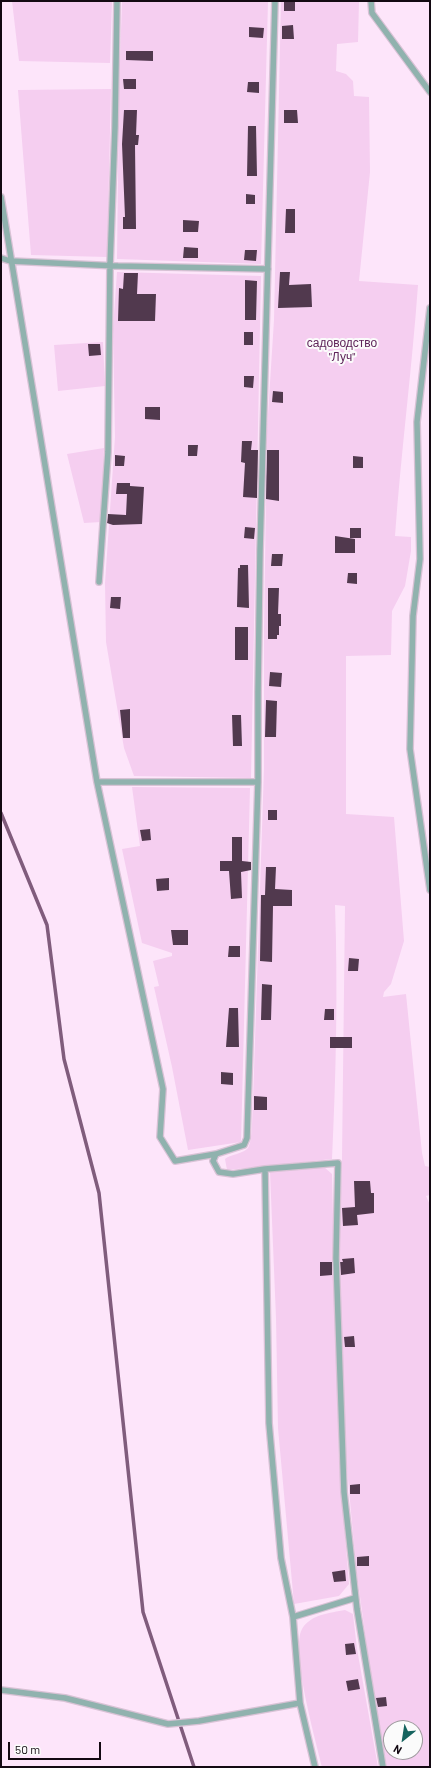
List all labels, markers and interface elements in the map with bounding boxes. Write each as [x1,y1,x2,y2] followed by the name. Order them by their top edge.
[307,336,377,364] park label: садоводство "Луч"
[383,1720,423,1760] north arrow
[10,1734,103,1760] scale bar
[15,1742,40,1756] text: 50 m
[391,1743,404,1757] text: N

